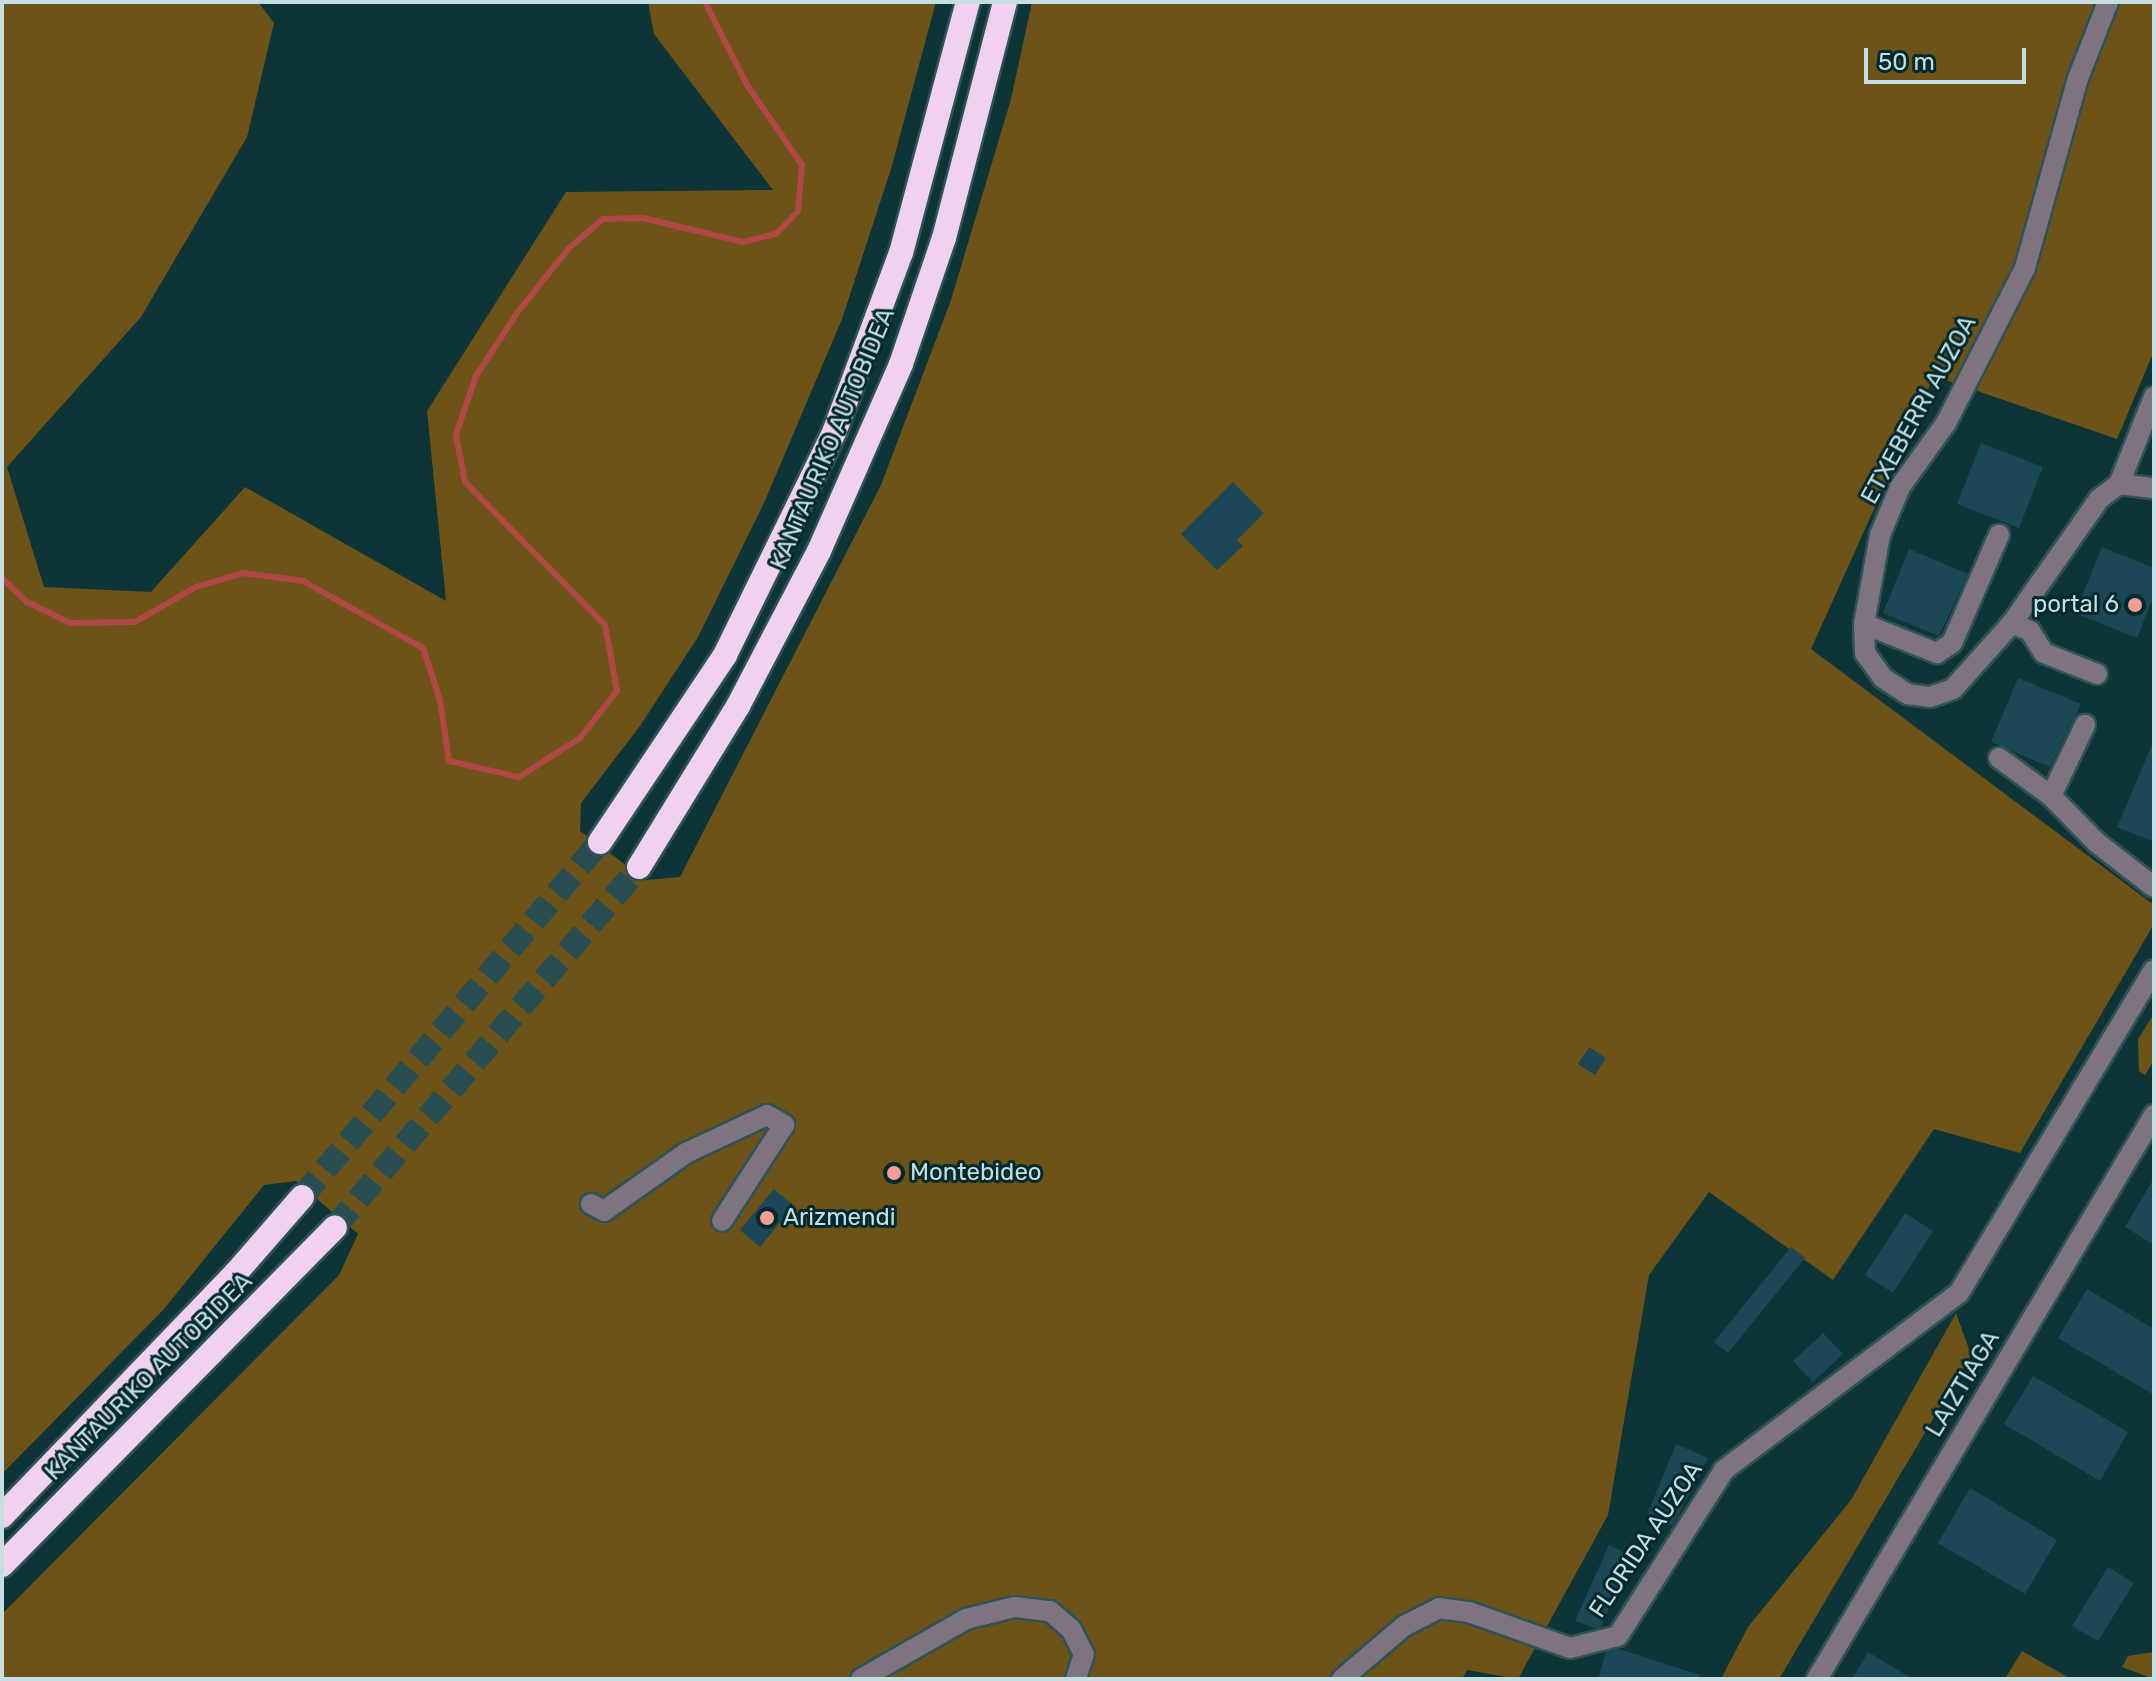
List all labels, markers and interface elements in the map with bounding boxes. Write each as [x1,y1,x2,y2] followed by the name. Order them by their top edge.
[1868,32,2030,82] scale bar
[1878,48,1935,76] text: 50 m
[765,304,901,574] street label: KANTAURIKO AUTOBIDEA
[1855,311,1983,509] street label: ETXEBERRI AUZOA
[2033,591,2119,619] place label: portal 6
[2126,596,2144,614] marker: portal 6
[910,1159,1042,1187] place label: Montebideo
[885,1164,903,1182] marker: Montebideo
[783,1204,896,1232] place label: Arizmendi
[758,1209,776,1227] marker: Arizmendi
[39,1267,259,1487] street label: KANTAURIKO AUTOBIDEA
[1920,1326,2006,1442] street label: LAIZTIAGA
[1583,1456,1709,1624] street label: FLORIDA AUZOA

